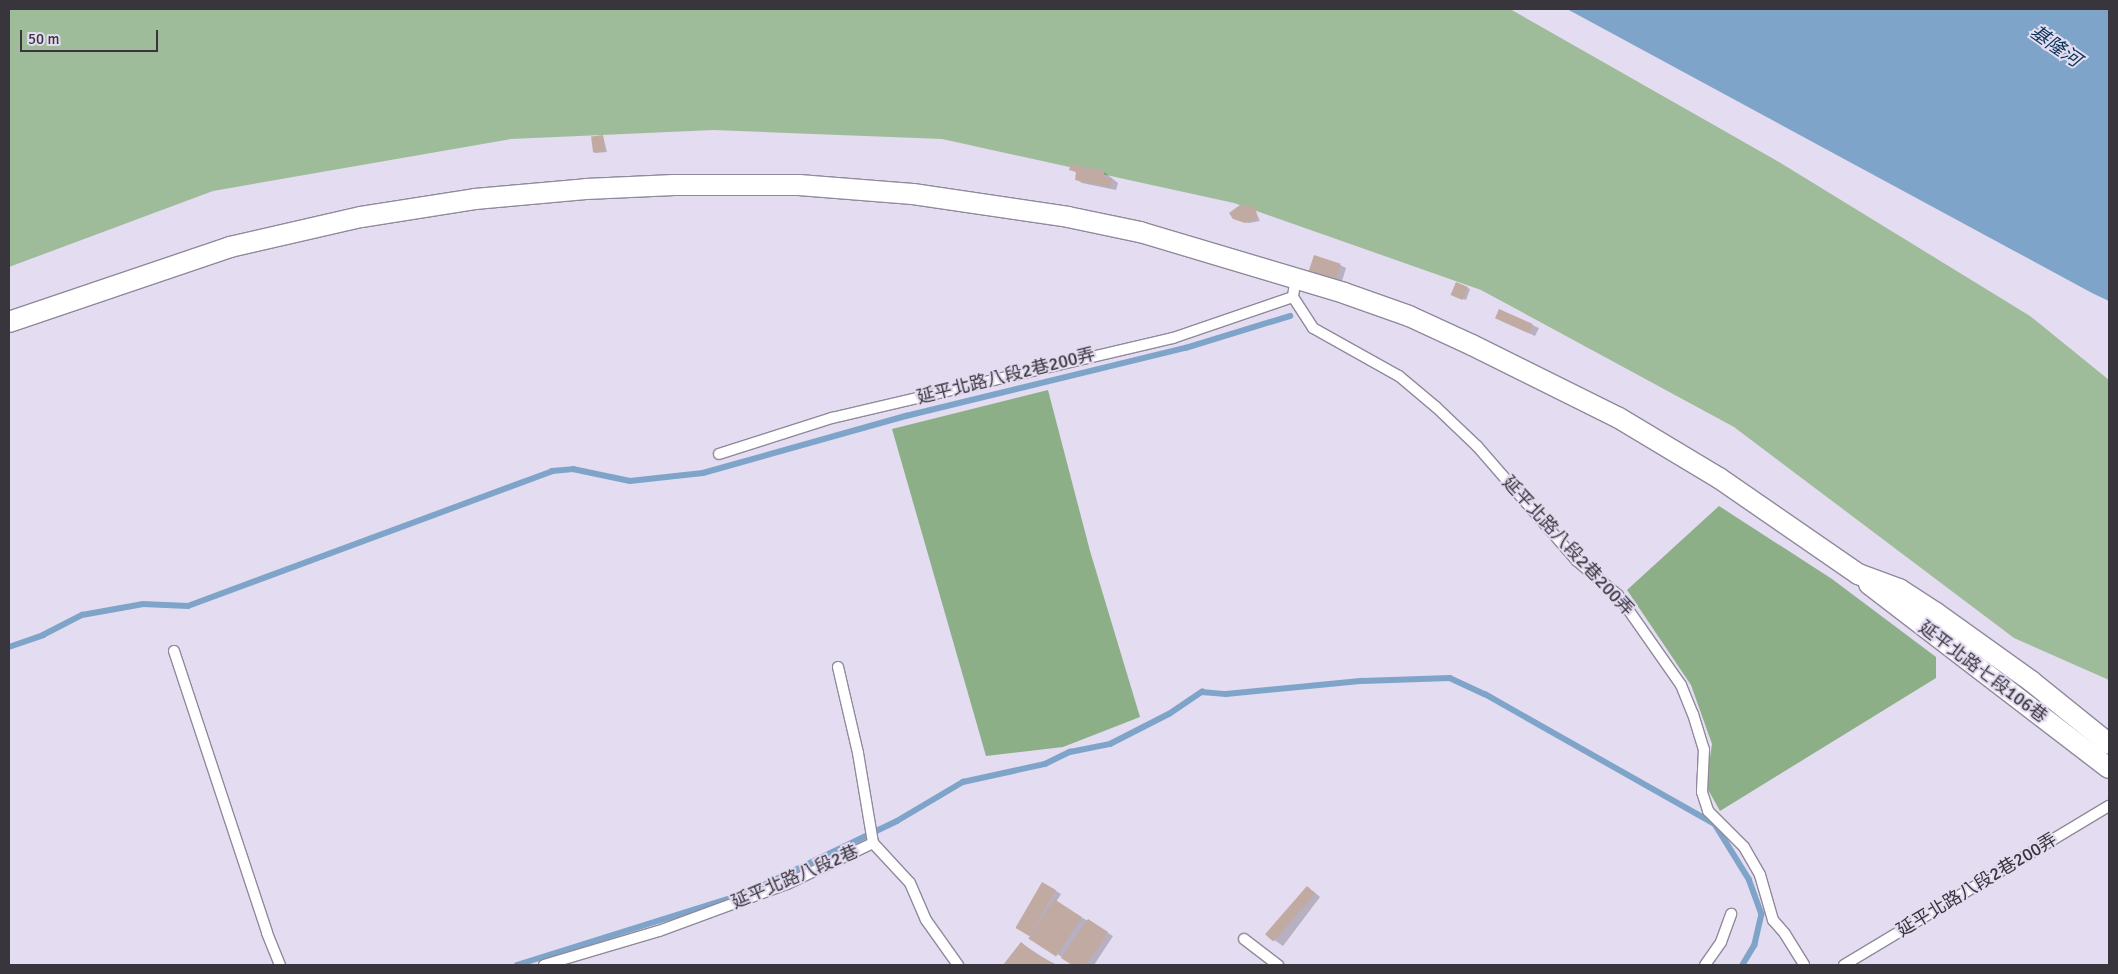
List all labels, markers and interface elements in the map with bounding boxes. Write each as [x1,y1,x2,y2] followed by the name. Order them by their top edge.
[22,20,160,52] scale bar
[2025,21,2085,73] water label: 基隆河
[28,30,59,48] text: 50 m
[915,343,1097,409] street label: 延平北路八段2巷200弄
[1498,472,1638,620] street label: 延平北路八段2巷200弄
[1915,617,2051,727] street label: 延平北路七段106巷
[1893,829,2061,941] street label: 延平北路八段2巷200弄
[728,841,862,913] street label: 延平北路八段2巷

